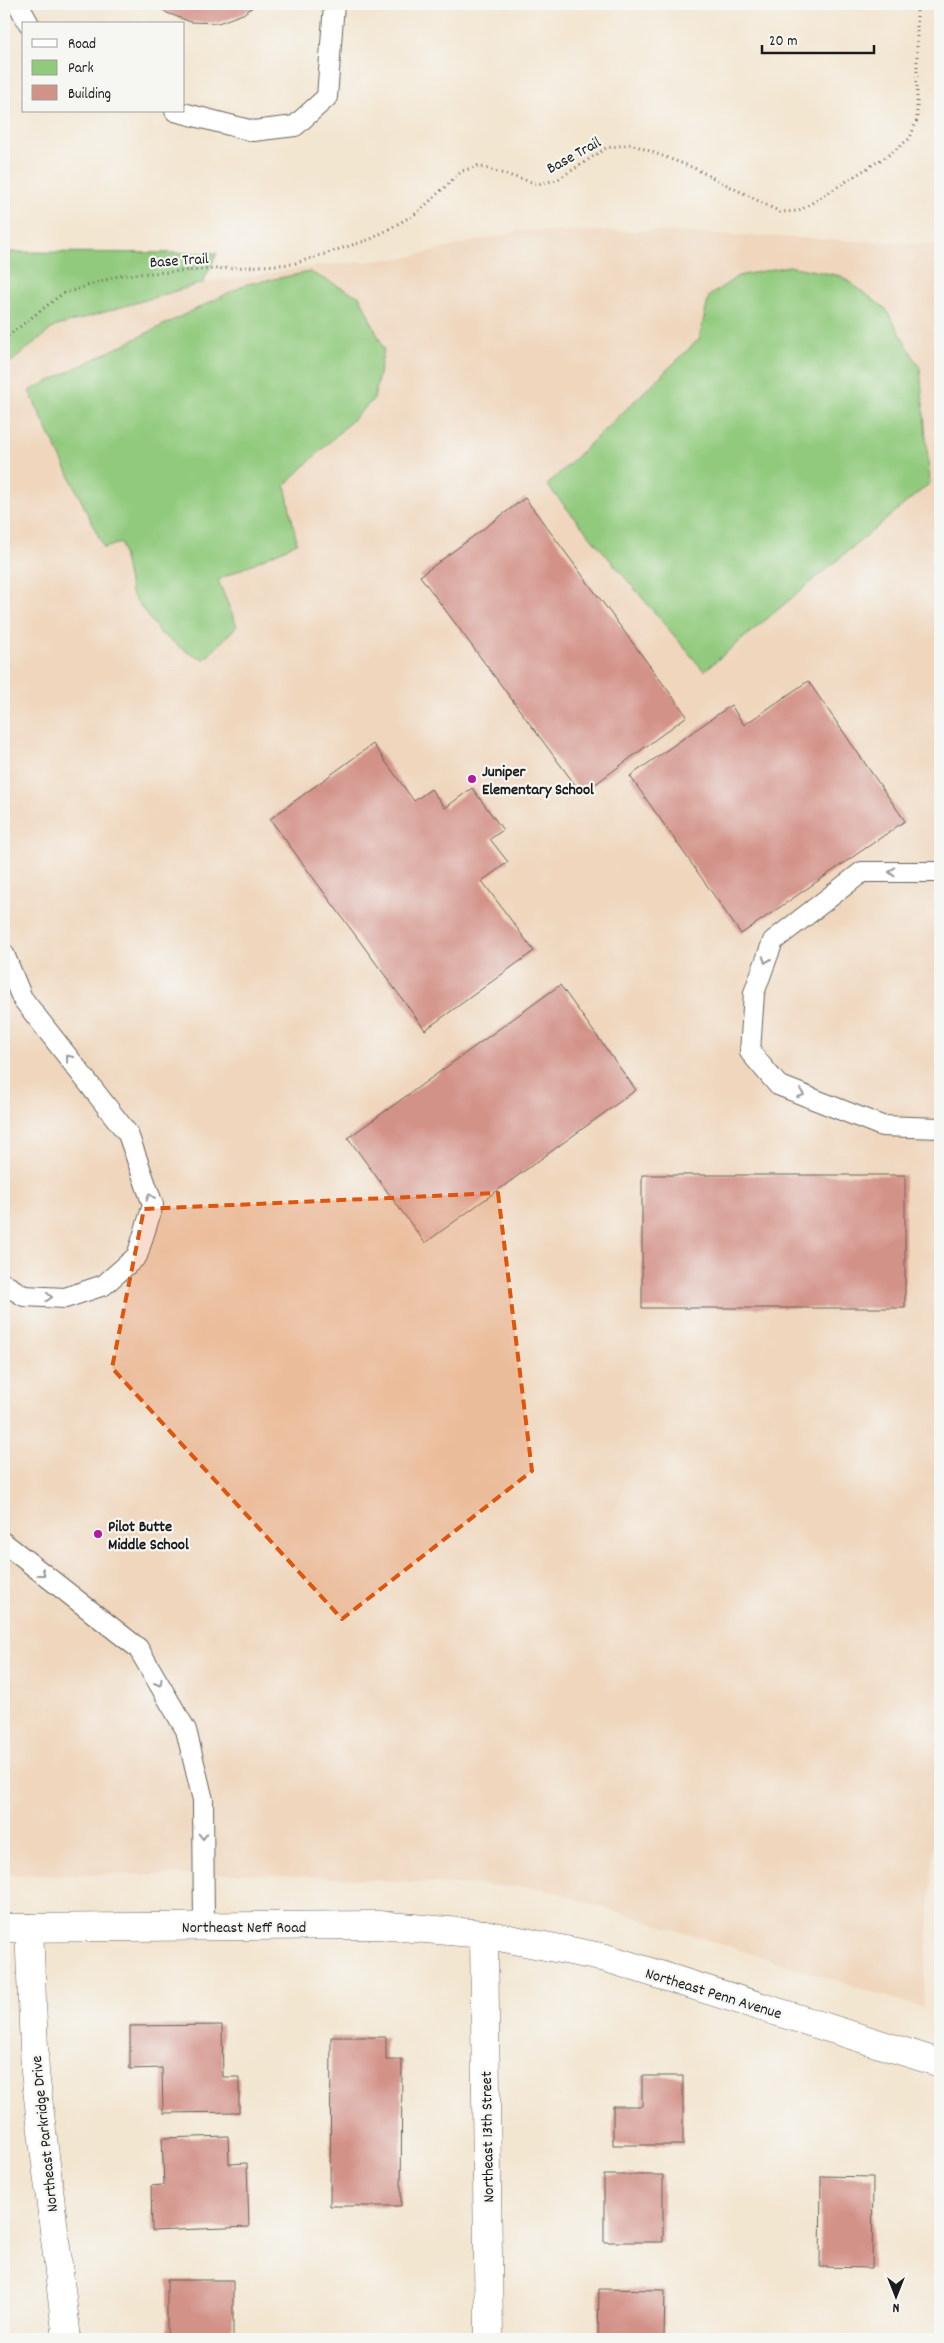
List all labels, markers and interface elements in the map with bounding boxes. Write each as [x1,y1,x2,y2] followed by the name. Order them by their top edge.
[22,22,185,112] legend
[762,22,874,54] scale bar
[769,31,797,53] text: 20 m
[68,34,96,56] text: Road
[68,58,94,80] text: Park
[68,84,111,106] text: Building
[543,132,606,181] street label: Base Trail
[149,248,210,275] street label: Base Trail
[482,761,594,802] place label: Juniper Elementary School
[466,773,478,785] marker: Juniper Elementary School
[887,867,895,877] one-way arrow
[762,955,772,964] one-way arrow
[66,1055,75,1064] one-way arrow
[796,1088,805,1098] one-way arrow
[146,1193,156,1202] one-way arrow
[46,1292,54,1303] one-way arrow
[108,1516,189,1557] place label: Pilot Butte Middle School
[92,1528,104,1540] marker: Pilot Butte Middle School
[36,1568,45,1576] one-way arrow
[152,1678,162,1687] one-way arrow
[198,1833,208,1841] one-way arrow
[182,1917,306,1940] street label: Northeast Neff Road
[642,1963,784,2026] street label: Northeast Penn Avenue
[26,2054,65,2213] street label: Northeast Parkridge Drive
[476,2071,501,2203] street label: Northeast 13th Street
[872,2270,922,2320] north arrow
[892,2297,899,2317] text: N

